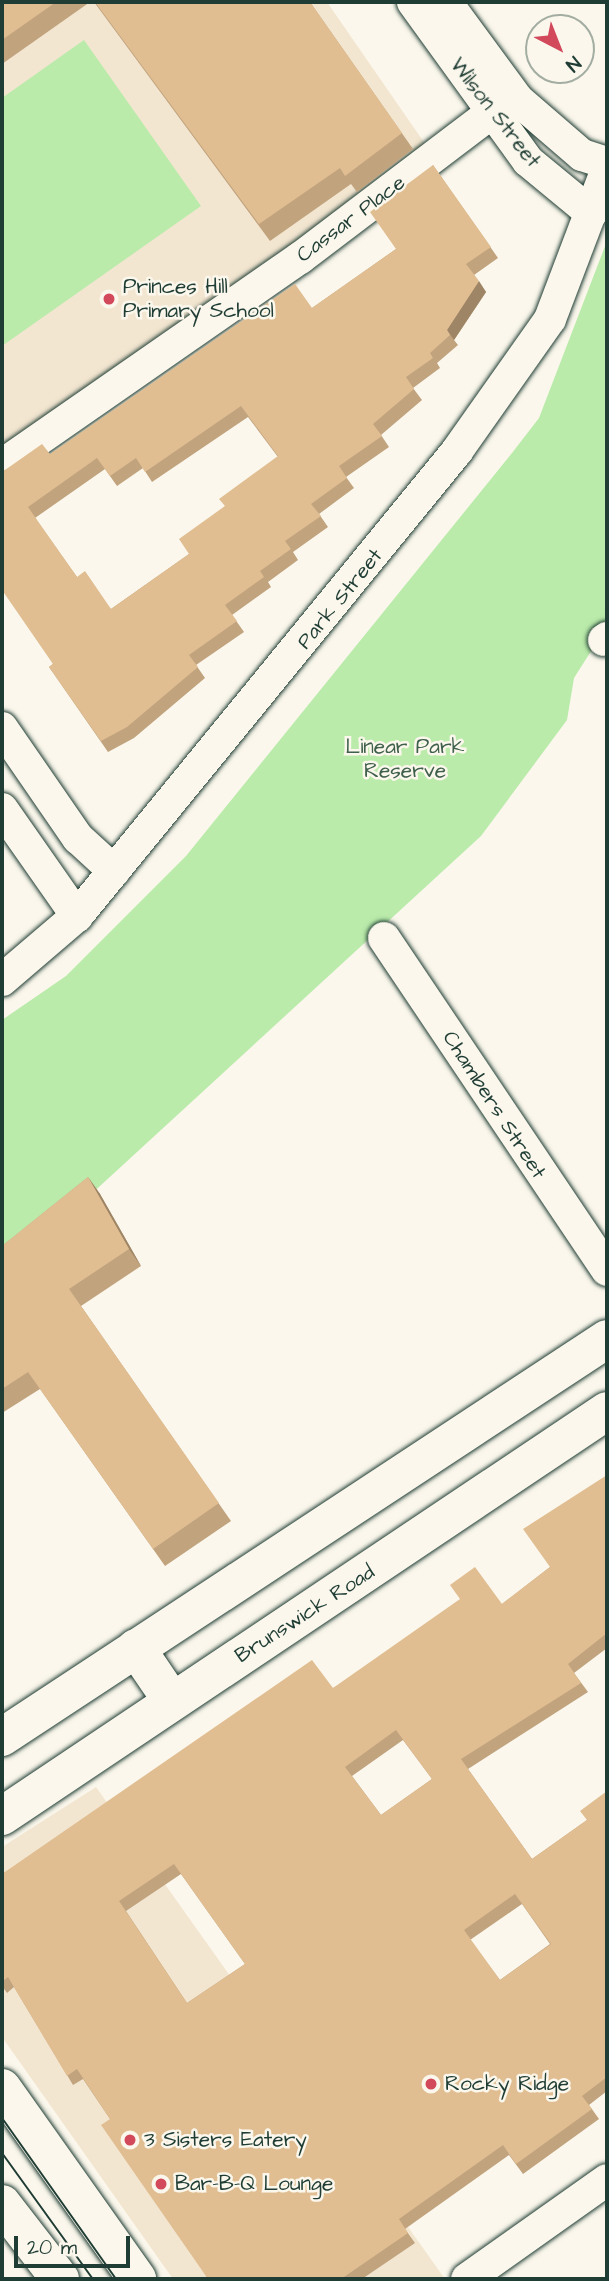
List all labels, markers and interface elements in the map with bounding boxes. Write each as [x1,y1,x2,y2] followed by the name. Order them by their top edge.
[525,14,595,84] north arrow
[560,49,587,78] text: N
[444,53,546,173] street label: Wilson Street
[292,170,410,268] street label: Cassar Place
[123,274,274,324] place label: Princes Hill Primary School
[101,291,117,307] marker: Princes Hill Primary School
[292,544,388,654] street label: Park Street
[346,734,464,784] park label: Linear Park Reserve
[437,1027,551,1183] street label: Chambers Street
[231,1560,379,1668] street label: Brunswick Road
[445,2071,569,2097] place label: Rocky Ridge
[423,2076,439,2092] marker: Rocky Ridge
[144,2127,307,2153] place label: 3 Sisters Eatery
[122,2132,138,2148] marker: 3 Sisters Eatery
[175,2171,333,2197] place label: Bar-B-Q Lounge
[153,2176,169,2192] marker: Bar-B-Q Lounge
[18,2222,133,2266] scale bar
[27,2233,77,2262] text: 20 m

